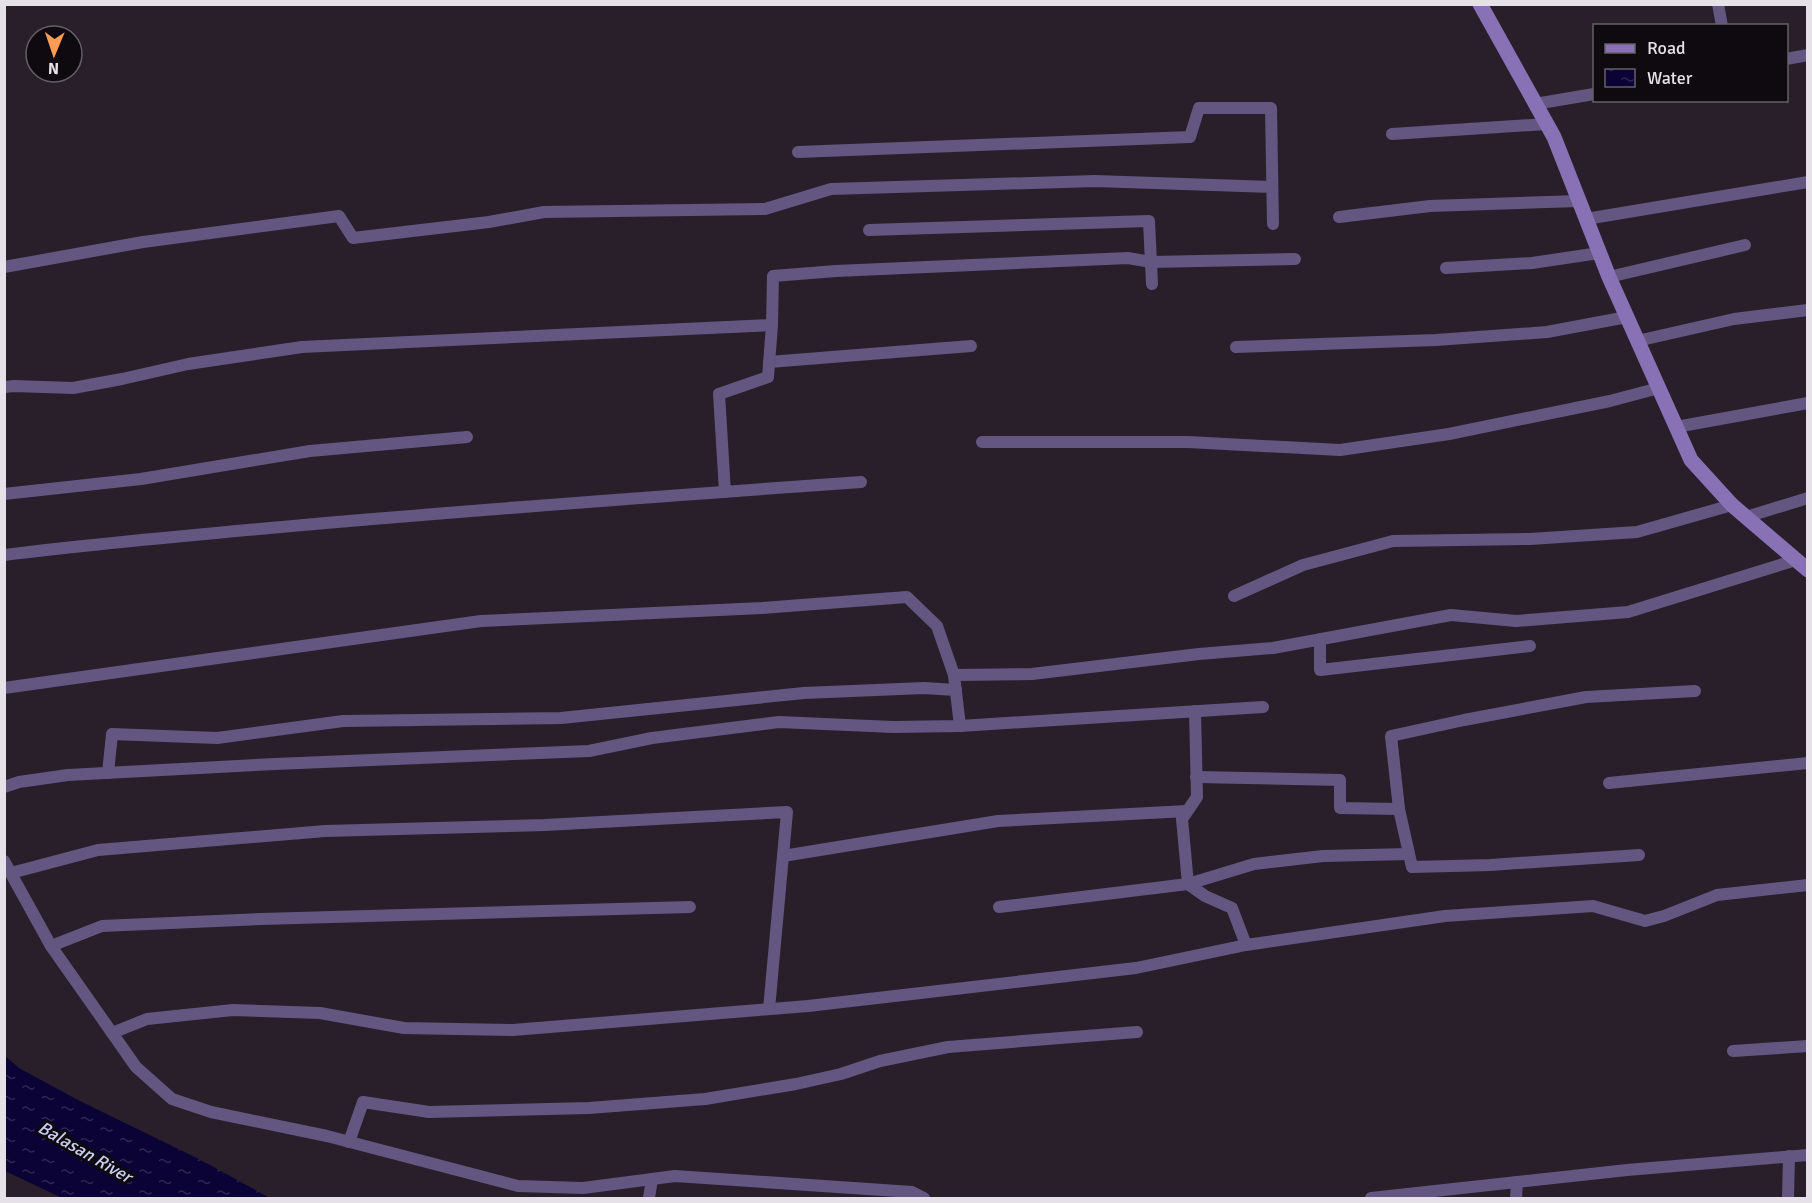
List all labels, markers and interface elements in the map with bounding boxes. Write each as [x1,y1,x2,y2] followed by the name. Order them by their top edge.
[24,24,84,84] north arrow
[1593,24,1788,102] legend
[1647,37,1686,59] text: Road
[48,58,59,78] text: N
[1647,67,1693,89] text: Water
[34,1116,138,1189] water label: Balasan River

